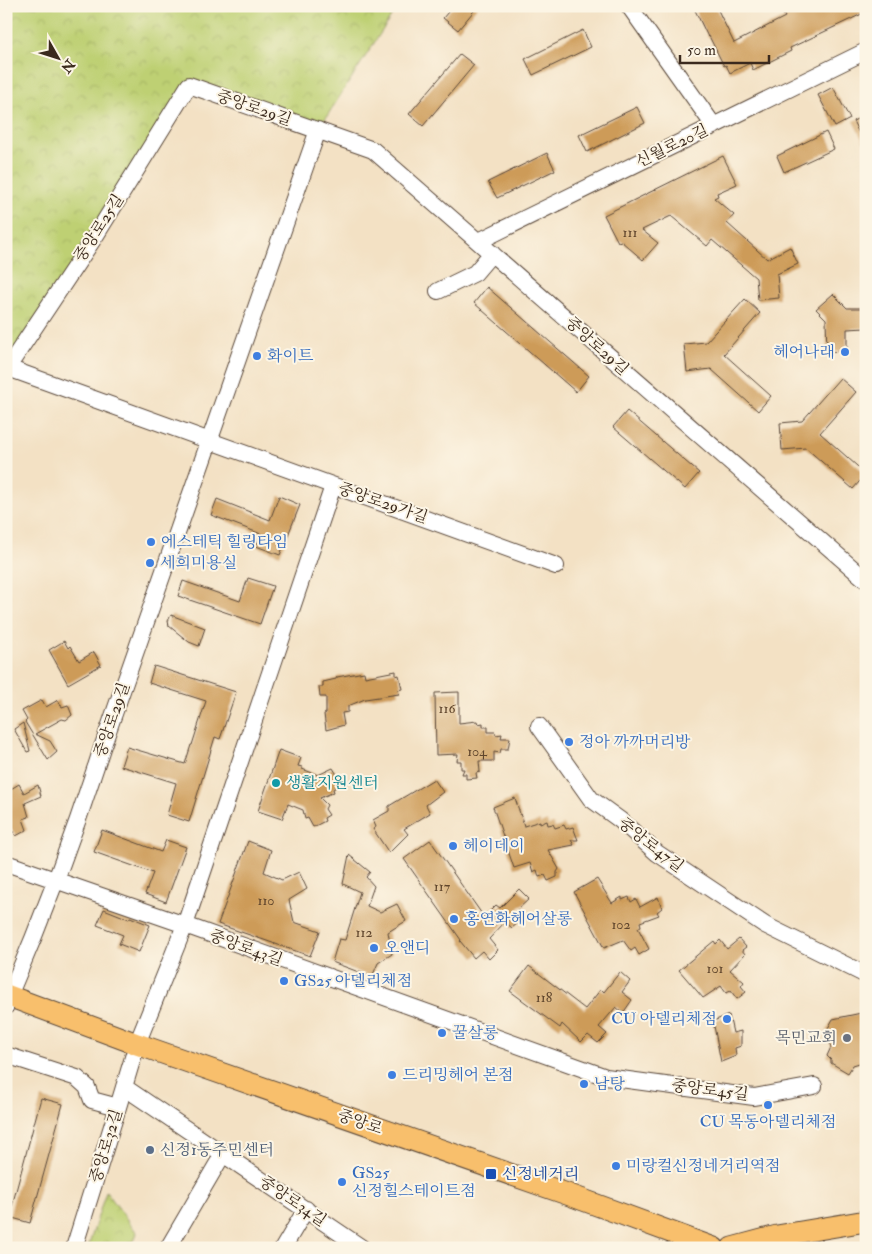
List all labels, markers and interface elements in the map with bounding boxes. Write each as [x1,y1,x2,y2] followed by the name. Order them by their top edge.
[32,32,82,82] north arrow
[680,32,768,64] scale bar
[687,41,716,60] text: 50 m
[57,55,79,76] text: N
[214,86,294,130] street label: 중앙로29길
[633,120,711,172] street label: 신월로20길
[70,190,128,266] street label: 중앙로25길
[623,224,638,241] house number: 111
[561,312,633,380] street label: 중앙로29길
[773,342,835,362] place label: 헤어나래
[267,346,314,366] place label: 화이트
[839,346,851,358] marker: 헤어나래
[251,350,263,362] marker: 화이트
[335,478,431,528] street label: 중앙로29가길
[161,532,288,552] place label: 에스테틱 힐링타임
[145,536,157,548] marker: 에스테틱 힐링타임
[160,553,237,573] place label: 세희미용실
[144,557,156,569] marker: 세희미용실
[90,680,134,760] street label: 중앙로29길
[439,700,456,717] house number: 116
[579,732,691,752] place label: 정아 까까머리방
[563,736,575,748] marker: 정아 까까머리방
[467,743,488,760] house number: 104
[286,773,379,793] place label: 생활지원센터
[270,777,282,789] marker: 생활지원센터
[614,813,688,877] street label: 중앙로47길
[463,836,525,856] place label: 헤이데이
[447,840,459,852] marker: 헤이데이
[434,878,451,895] house number: 117
[257,892,275,909] house number: 110
[464,909,572,929] place label: 홍연화헤어살롱
[448,913,460,925] marker: 홍연화헤어살롱
[611,916,631,933] house number: 102
[355,924,373,941] house number: 112
[207,926,285,970] street label: 중앙로43길
[384,938,430,958] place label: 오앤디
[368,942,380,954] marker: 오앤디
[706,960,724,977] house number: 101
[294,971,412,991] place label: GS25 아델리체점
[278,975,290,987] marker: GS25 아델리체점
[536,989,553,1006] house number: 118
[611,1009,717,1029] place label: CU 아델리체점
[721,1013,733,1025] marker: CU 아델리체점
[452,1023,498,1043] place label: 꿀살롱
[436,1027,448,1039] marker: 꿀살롱
[775,1028,837,1048] place label: 목민교회
[841,1032,853,1044] marker: 목민교회
[402,1065,514,1085] place label: 드리밍헤어 본점
[386,1069,398,1081] marker: 드리밍헤어 본점
[594,1074,625,1094] place label: 남탕
[670,1075,750,1105] street label: 중앙로45길
[578,1078,590,1090] marker: 남탕
[762,1099,774,1111] marker: CU 목동아델리체점
[335,1105,386,1139] street label: 중앙로
[85,1107,127,1185] street label: 중앙로32길
[700,1112,836,1132] place label: CU 목동아델리체점
[160,1140,274,1160] place label: 신정1동주민센터
[144,1144,156,1156] marker: 신정1동주민센터
[626,1156,781,1176] place label: 미랑컬신정네거리역점
[610,1160,622,1172] marker: 미랑컬신정네거리역점
[352,1163,476,1201] place label: GS25 신정힐스테이트점
[502,1164,579,1184] place label: 신정네거리
[484,1167,498,1181] marker: 신정네거리
[256,1171,330,1231] street label: 중앙로34길
[336,1176,348,1188] marker: GS25 신정힐스테이트점

